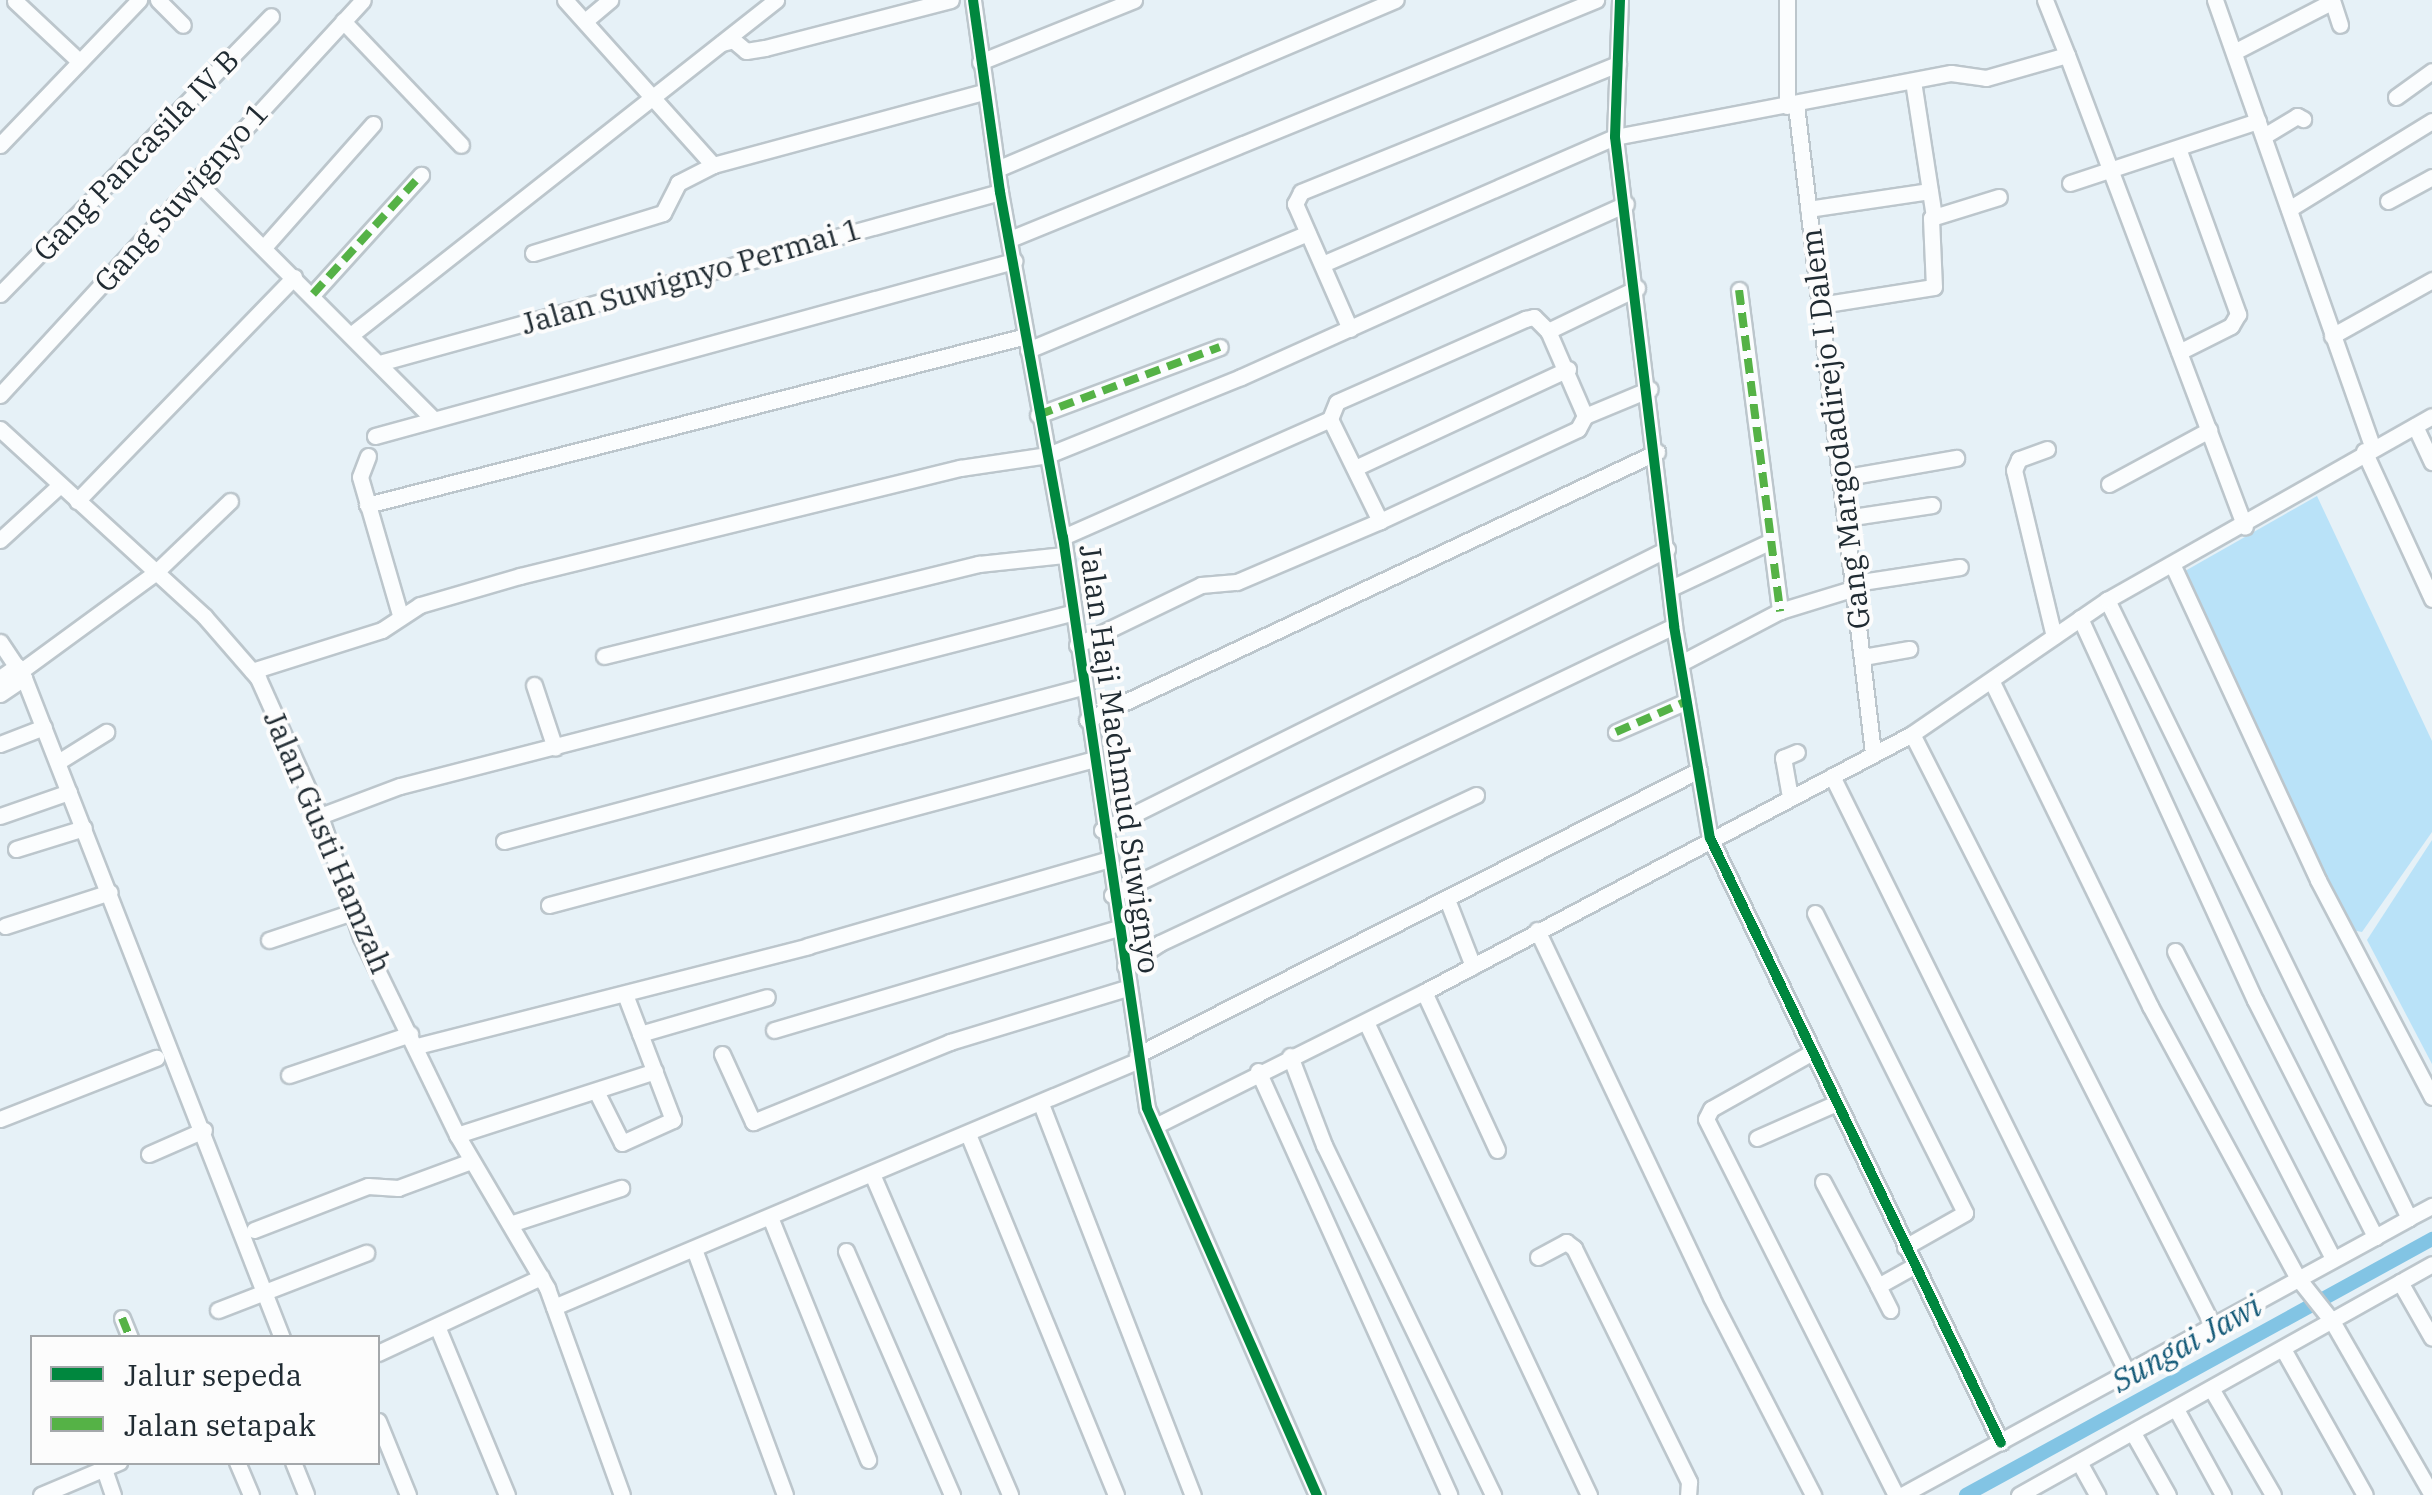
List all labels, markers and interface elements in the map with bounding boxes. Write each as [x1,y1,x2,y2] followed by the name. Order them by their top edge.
[26,42,246,268] street label: Gang Pancasila IV B
[87,95,275,299] street label: Gang Suwignyo 1
[517,210,865,342] street label: Jalan Suwignyo Permai 1
[1793,227,1877,631] street label: Gang Margodadirejo I Dalem
[1072,542,1168,976] street label: Jalan Haji Machmud Suwignyo
[256,705,400,979] street label: Jalan Gusti Hamzah
[2104,1286,2268,1400] water label: Sungai Jawi
[30,1335,380,1465] legend
[124,1355,302,1394] text: Jalur sepeda
[124,1405,316,1444] text: Jalan setapak

